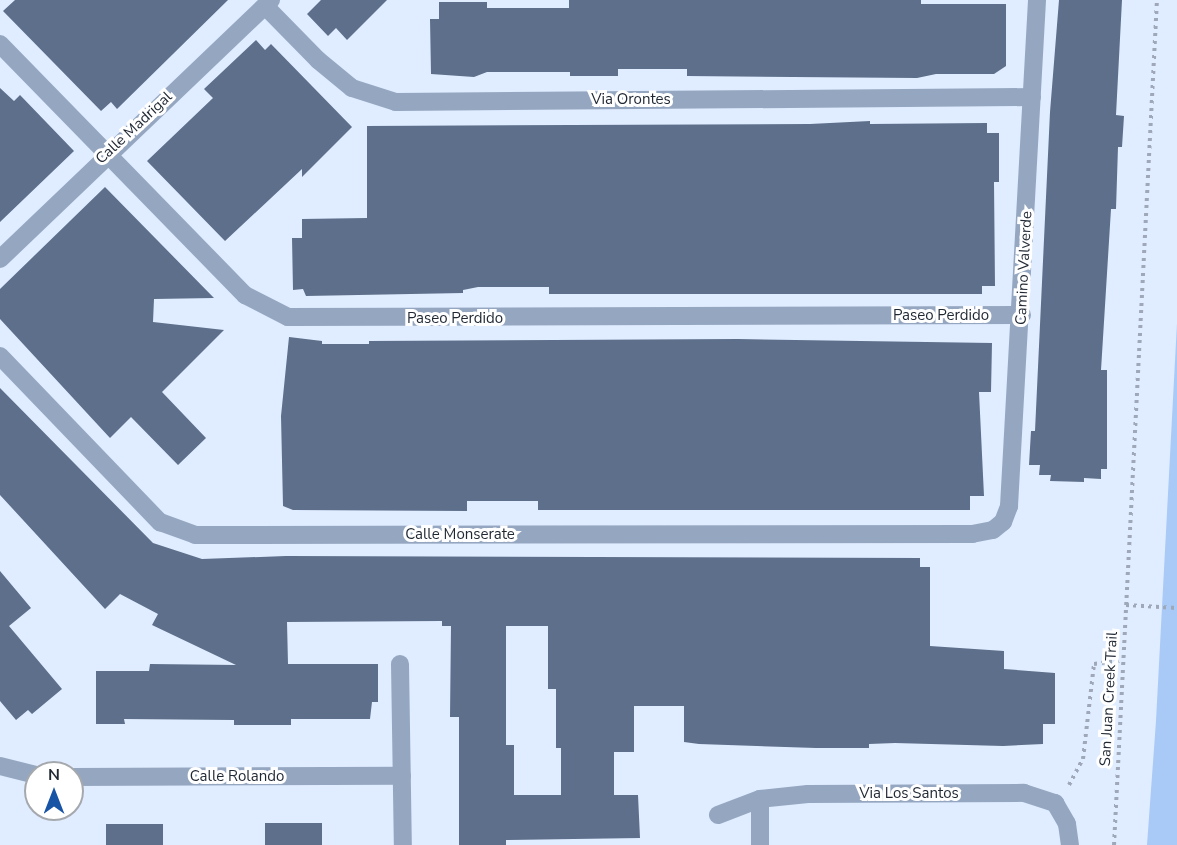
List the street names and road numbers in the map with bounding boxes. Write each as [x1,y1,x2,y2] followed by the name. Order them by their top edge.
[92,88,176,168] street label: Calle Madrigal
[591,91,671,109] street label: Via Orontes
[1012,211,1036,325] street label: Camino Valverde
[893,307,989,325] street label: Paseo Perdido
[407,310,503,328] street label: Paseo Perdido
[405,526,515,544] street label: Calle Monserate
[1096,631,1122,767] street label: San Juan Creek Trail
[190,768,284,786] street label: Calle Rolando
[859,785,959,803] street label: Via Los Santos

